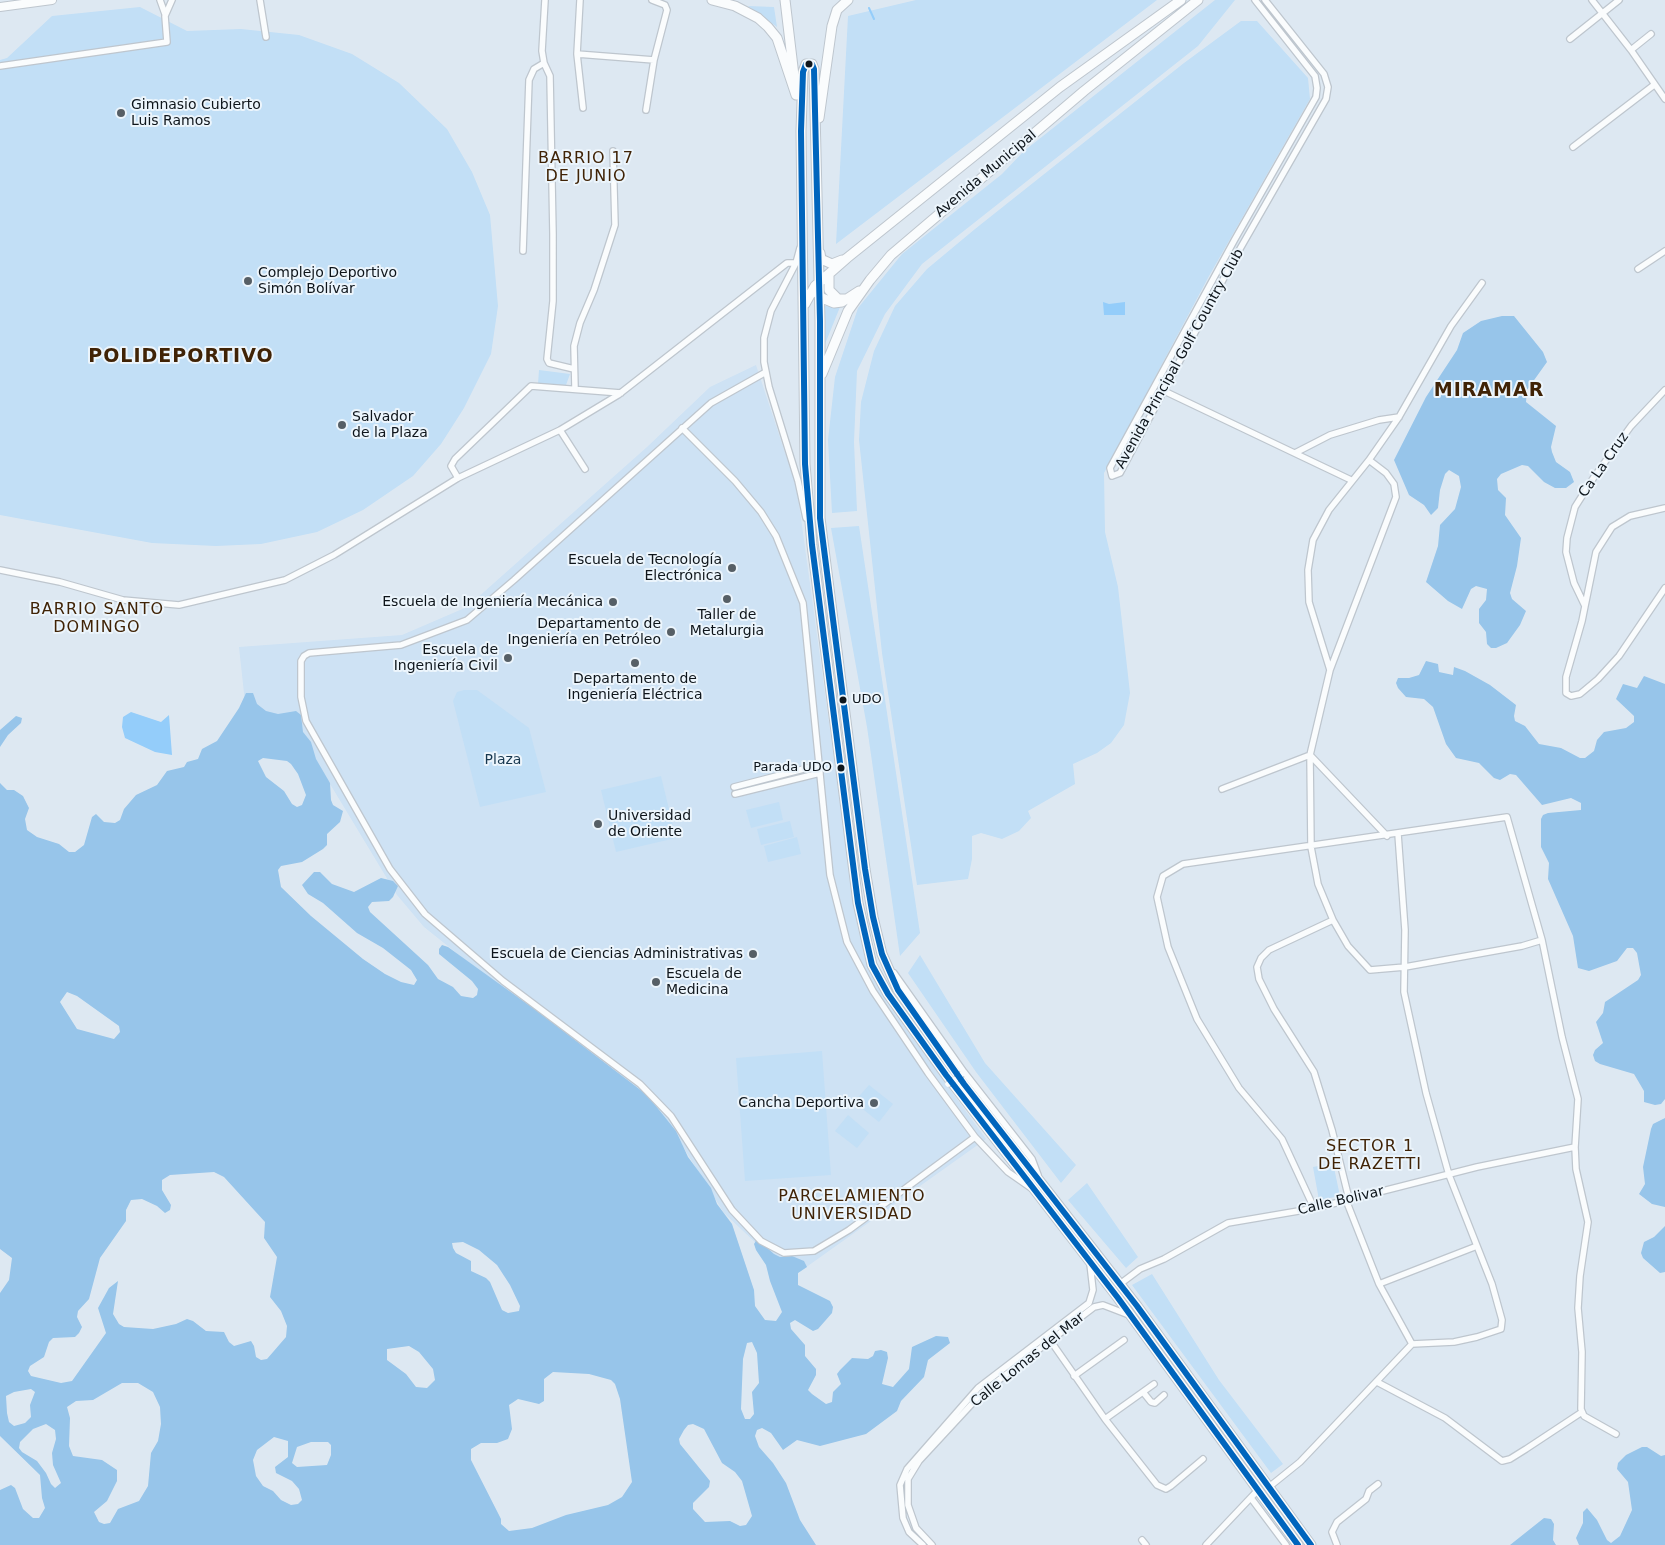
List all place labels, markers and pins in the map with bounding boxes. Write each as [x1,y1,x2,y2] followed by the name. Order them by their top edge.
[804,59,814,69] unlabelled marker
[131,97,261,130] place label: Gimnasio Cubierto Luis Ramos
[115,107,127,119] marker: Gimnasio Cubierto Luis Ramos
[258,265,397,298] place label: Complejo Deportivo Simón Bolívar
[242,275,254,287] marker: Complejo Deportivo Simón Bolívar
[352,409,428,442] place label: Salvador de la Plaza
[336,419,348,431] marker: Salvador de la Plaza
[568,552,722,584] place label: Escuela de Tecnología Electrónica
[726,562,738,574] marker: Escuela de Tecnología Electrónica
[721,593,733,605] marker: Taller de Metalurgia
[382,594,603,610] place label: Escuela de Ingeniería Mecánica
[607,596,619,608] marker: Escuela de Ingeniería Mecánica
[690,607,764,640] place label: Taller de Metalurgia
[507,616,661,648] place label: Departamento de Ingeniería en Petróleo
[665,626,677,638] marker: Departamento de Ingeniería en Petróleo
[394,642,498,674] place label: Escuela de Ingeniería Civil
[502,652,514,664] marker: Escuela de Ingeniería Civil
[629,657,641,669] marker: Departamento de Ingeniería Eléctrica
[567,671,703,704] place label: Departamento de Ingeniería Eléctrica
[852,692,882,708] place label: UDO
[838,695,848,705] marker: UDO
[753,760,832,776] place label: Parada UDO
[836,763,846,773] marker: Parada UDO
[608,808,691,840] place label: Universidad de Oriente
[592,818,604,830] marker: Universidad de Oriente
[491,946,743,962] place label: Escuela de Ciencias Administrativas
[747,948,759,960] marker: Escuela de Ciencias Administrativas
[666,966,742,999] place label: Escuela de Medicina
[650,976,662,988] marker: Escuela de Medicina
[738,1095,864,1111] place label: Cancha Deportiva
[868,1097,880,1109] marker: Cancha Deportiva

